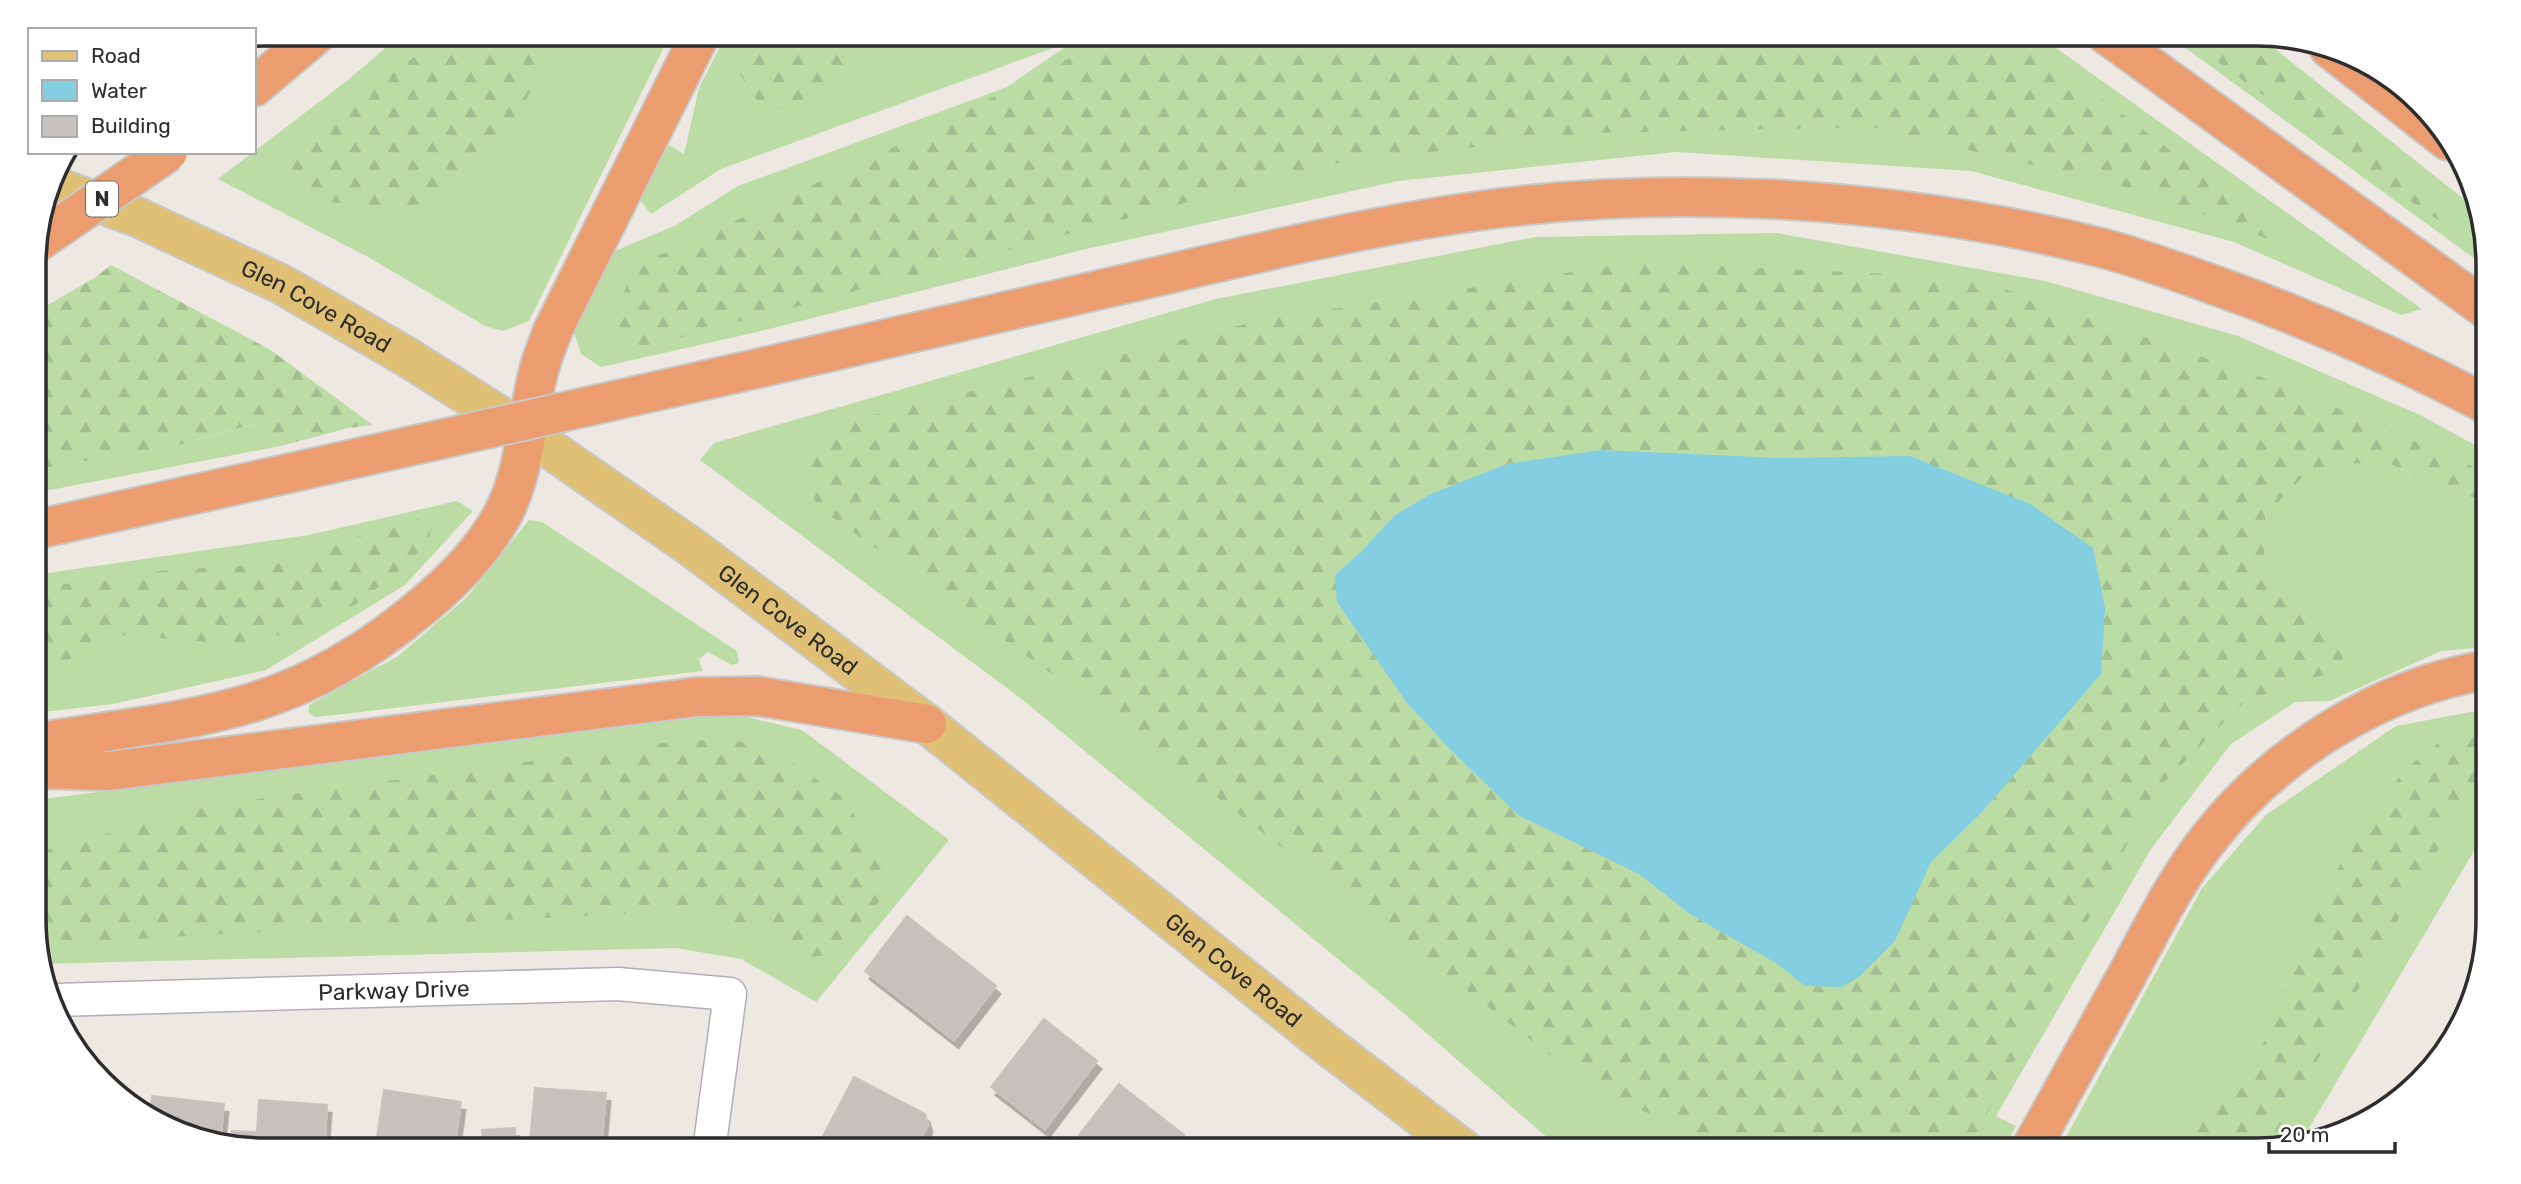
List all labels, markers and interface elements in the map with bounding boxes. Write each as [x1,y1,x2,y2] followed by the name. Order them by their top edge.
[28,28,256,154] legend
[91,43,141,68] text: Road
[91,78,147,103] text: Water
[91,113,171,138] text: Building
[86,182,118,216] road number: N
[237,254,396,359] street label: Glen Cove Road
[713,558,863,681] street label: Glen Cove Road
[1160,907,1307,1033] street label: Glen Cove Road
[318,974,470,1007] street label: Parkway Drive
[2269,1110,2395,1154] scale bar
[2280,1122,2329,1147] text: 20 m

